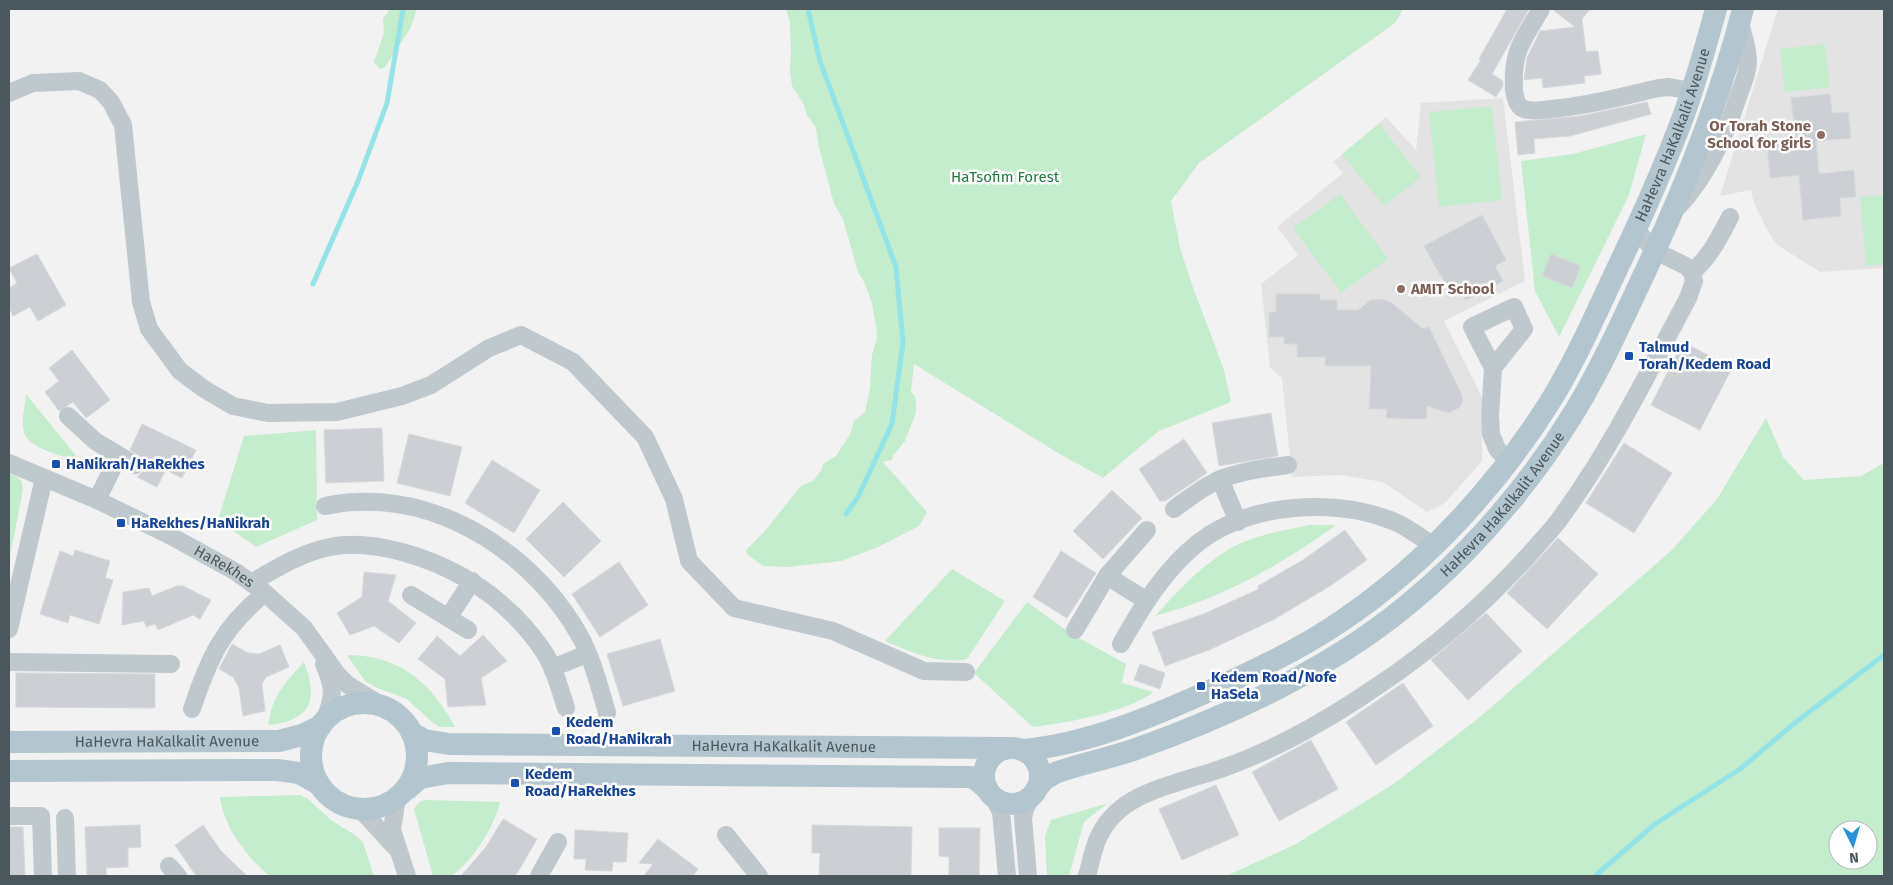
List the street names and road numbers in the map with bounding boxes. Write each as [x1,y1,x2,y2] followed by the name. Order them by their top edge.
[1631,46,1714,225] street label: HaHevra HaKalkalit Avenue
[1436,428,1568,581] street label: HaHevra HaKalkalit Avenue
[191,542,258,591] street label: HaRekhes
[75,732,259,751] street label: HaHevra HaKalkalit Avenue
[692,737,876,756] street label: HaHevra HaKalkalit Avenue

